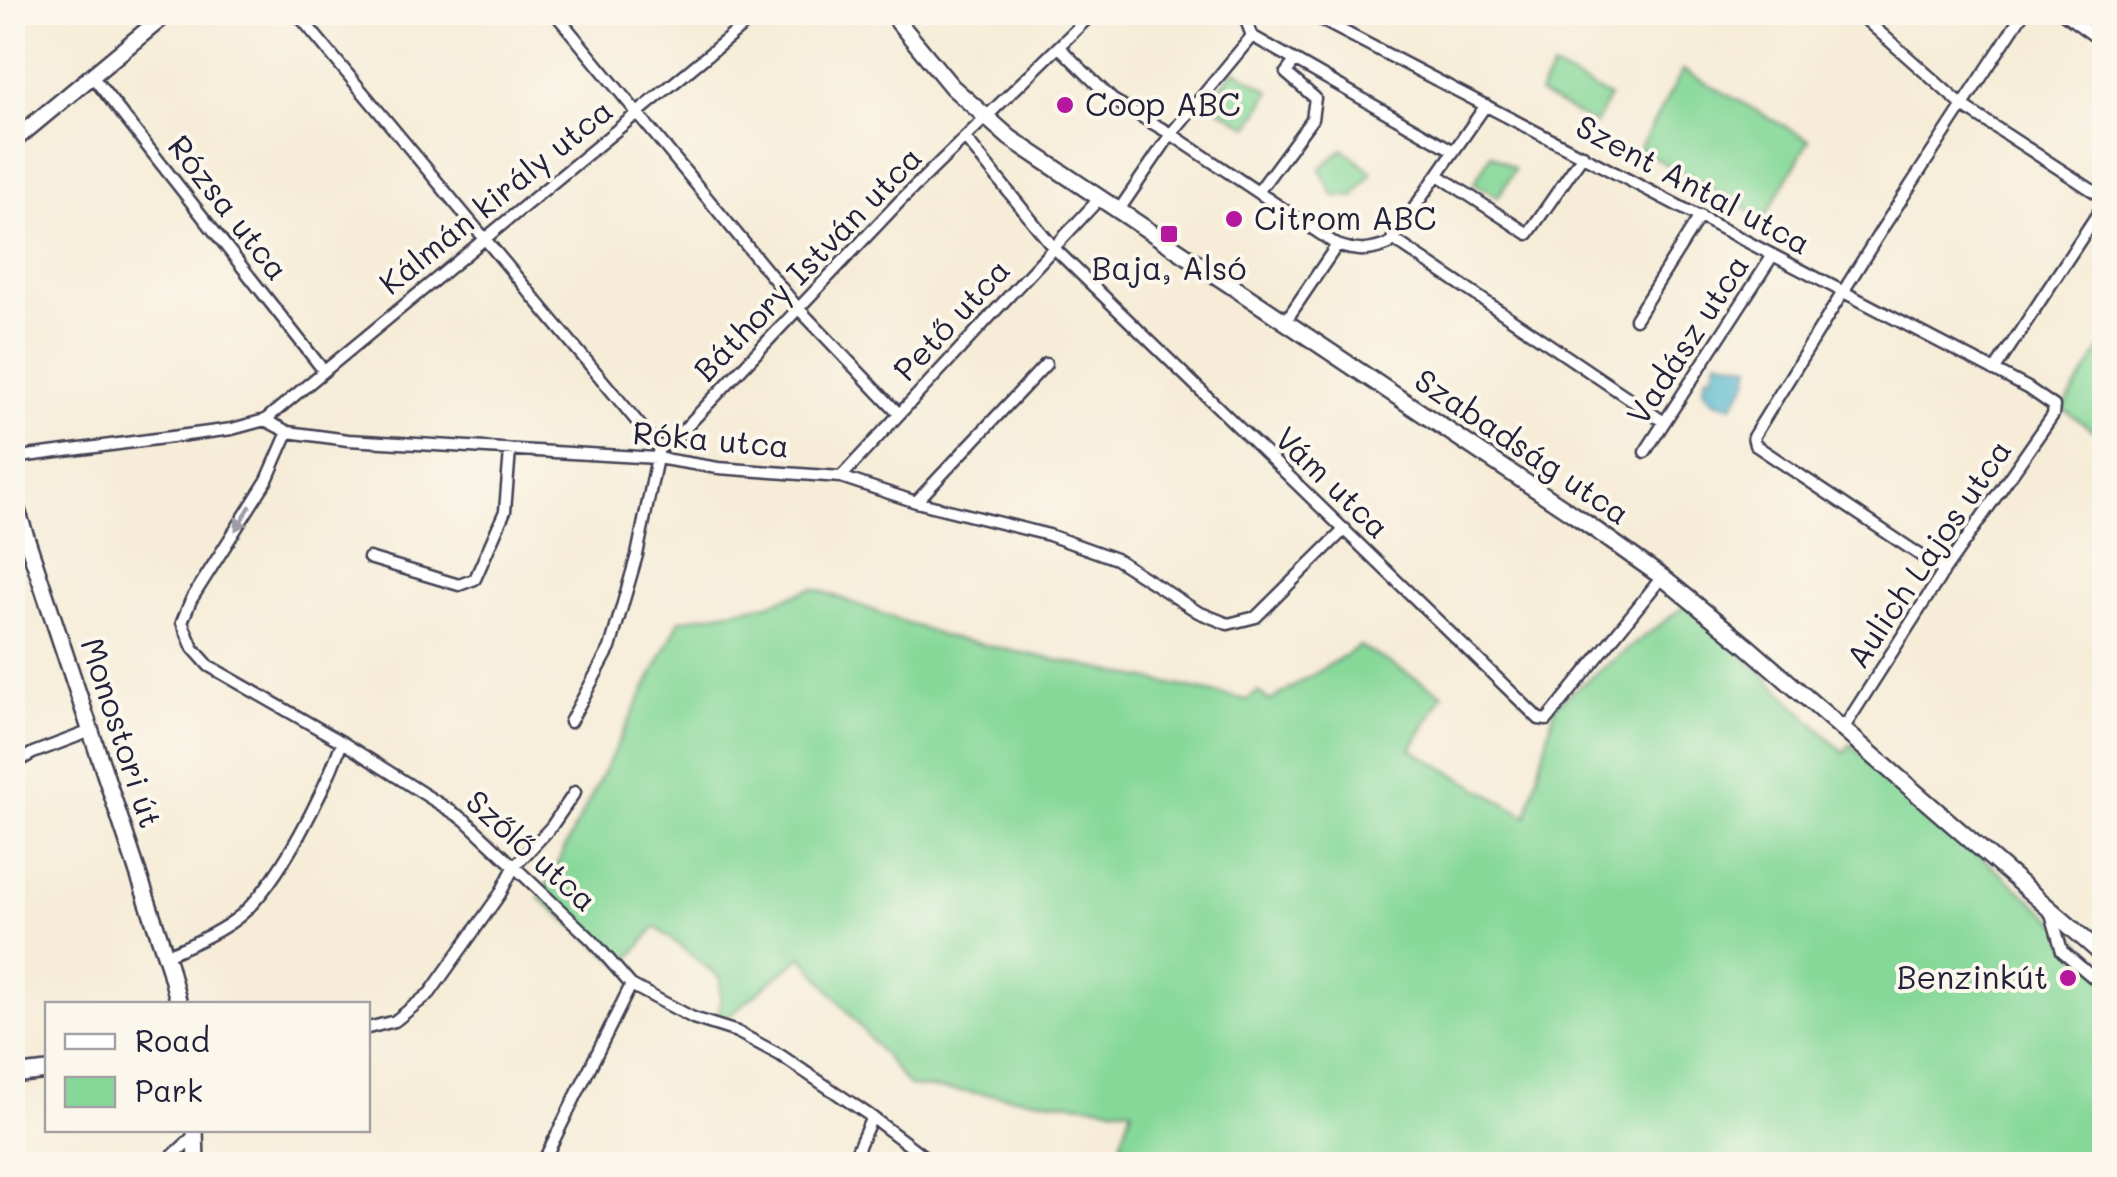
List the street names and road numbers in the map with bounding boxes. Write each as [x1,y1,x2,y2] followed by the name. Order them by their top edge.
[369,88,621,303] street label: Kálmán király utca
[1569,104,1819,263] street label: Szent Antal utca
[160,126,299,288] street label: Rózsa utca
[683,136,931,390] street label: Báthory István utca
[1616,246,1757,432] street label: Vadász utca
[883,248,1018,389] street label: Pető utca
[1407,358,1639,533] street label: Szabadság utca
[631,410,791,466] street label: Róka utca
[1267,416,1400,547] street label: Vám utca
[1835,430,2019,675] street label: Aulich Lajos utca
[72,632,173,833] street label: Monostori út
[458,780,607,919] street label: Szőlő utca

